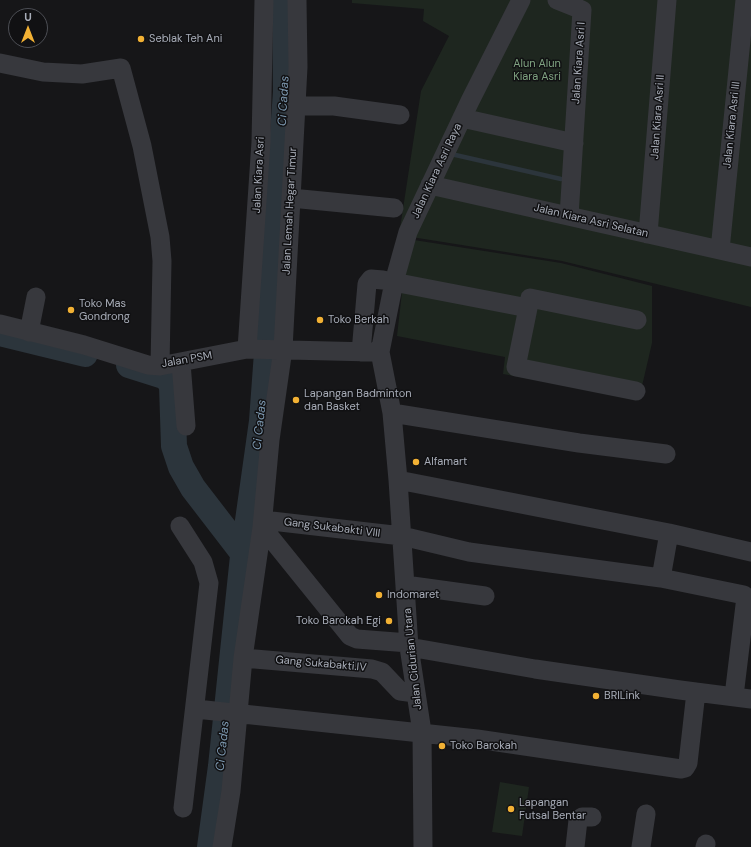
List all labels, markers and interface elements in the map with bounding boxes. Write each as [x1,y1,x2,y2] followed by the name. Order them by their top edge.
[8,8,48,48] north arrow
[24,10,32,24] text: U
[570,22,588,104] street label: Jalan Kiara Asri I
[149,32,222,46] place label: Seblak Teh Ani
[136,34,146,44] marker: Seblak Teh Ani
[513,57,561,83] park label: Alun Alun Kiara Asri
[648,74,668,160] street label: Jalan Kiara Asri II
[275,76,293,126] water label: Ci Cadas
[721,81,743,169] street label: Jalan Kiara Asri III
[409,121,465,221] street label: Jalan Kiara Asri Raya
[250,136,268,214] street label: Jalan Kiara Asri
[280,147,300,275] street label: Jalan Lemah Hegar Timur
[532,201,650,241] street label: Jalan Kiara Asri Selatan
[79,297,130,323] place label: Toko Mas Gondrong
[66,305,76,315] marker: Toko Mas Gondrong
[328,313,389,327] place label: Toko Berkah
[315,315,325,325] marker: Toko Berkah
[161,349,213,371] street label: Jalan PSM
[304,387,412,413] place label: Lapangan Badminton dan Basket
[291,395,301,405] marker: Lapangan Badminton dan Basket
[250,399,270,451] water label: Ci Cadas
[424,455,467,469] place label: Alfamart
[411,457,421,467] marker: Alfamart
[283,516,381,540] street label: Gang Sukabakti VIII
[387,588,439,602] place label: Indomaret
[374,590,384,600] marker: Indomaret
[401,607,425,711] street label: Jalan Cidurian Utara
[296,614,381,628] place label: Toko Barokah Egi
[384,616,394,626] marker: Toko Barokah Egi
[275,653,367,675] street label: Gang Sukabakti.IV
[604,689,640,703] place label: BRILink
[591,691,601,701] marker: BRILink
[213,720,233,772] water label: Ci Cadas
[450,739,517,753] place label: Toko Barokah
[437,741,447,751] marker: Toko Barokah
[519,796,586,822] place label: Lapangan Futsal Bentar
[506,804,516,814] marker: Lapangan Futsal Bentar

